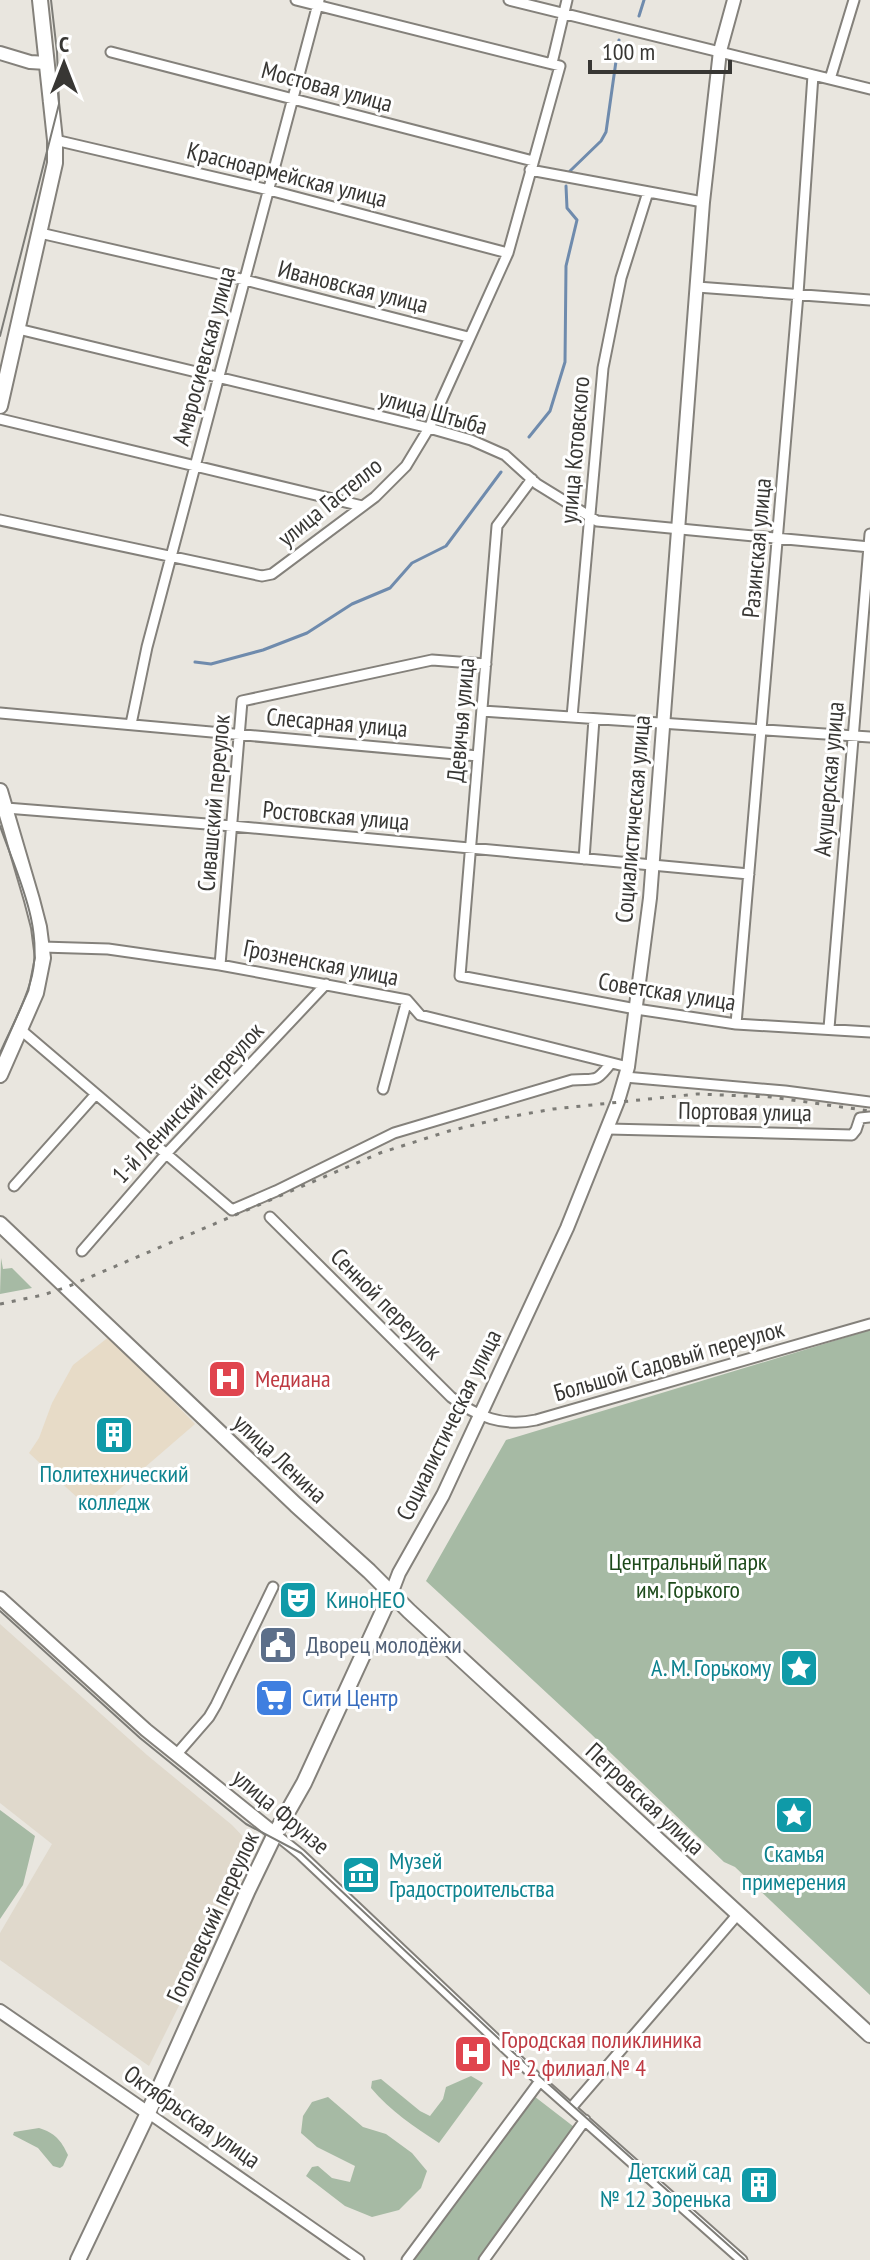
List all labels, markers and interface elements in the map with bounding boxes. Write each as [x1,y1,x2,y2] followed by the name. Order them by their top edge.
[24,24,104,104] north arrow
[590,24,730,74] scale bar
[59,30,69,58] text: С
[602,36,655,67] text: 100 m
[258,54,396,119] street label: Мостовая улица
[184,135,390,214] street label: Красноармейская улица
[275,253,431,320] street label: Ивановская улица
[165,263,242,449] street label: Амвросиевская улица
[553,375,596,525] street label: улица Котовского
[375,381,491,442] street label: улица Штыба
[271,450,388,553] street label: улица Гастелло
[735,477,778,619] street label: Разинская улица
[440,656,481,783] street label: Девичья улица
[806,700,851,858] street label: Акушерская улица
[265,701,409,744] street label: Слесарная улица
[190,713,237,893] street label: Сивашский переулок
[608,714,657,924] street label: Социалистическая улица
[261,794,411,837] street label: Ростовская улица
[241,932,401,993] street label: Грозненская улица
[596,965,738,1018] street label: Советская улица
[105,1015,271,1190] street label: 1-й Ленинский переулок
[678,1095,812,1128] street label: Портовая улица
[324,1241,449,1367] street label: Сенной переулок
[550,1313,788,1408] street label: Большой Садовый переулок
[389,1324,508,1525] street label: Социалистическая улица
[206,1358,248,1400] hospital icon: Медиана
[255,1363,331,1394] place label: Медиана
[227,1407,334,1510] street label: улица Ленина
[93,1414,135,1456] building icon: Политехнический колледж
[39,1458,189,1517] place label: Политехнический колледж
[609,1546,768,1605] park label: Центральный парк им. Горького
[277,1579,319,1621] theatre icon: КиноНЕО
[326,1584,406,1615] place label: КиноНЕО
[257,1624,299,1666] public building icon: Дворец молодёжи
[306,1629,462,1660] place label: Дворец молодёжи
[778,1647,820,1689] place icon: А. М. Горькому
[651,1652,771,1683] place label: А. М. Горькому
[253,1677,295,1719] supermarket icon: Сити Центр
[302,1682,398,1713] place label: Сити Центр
[579,1736,711,1862] street label: Петровская улица
[226,1762,336,1861] street label: улица Фрунзе
[773,1794,815,1836] place icon: Скамья примерения
[159,1825,266,2007] street label: Гоголевский переулок
[742,1838,846,1897] place label: Скамья примерения
[389,1845,554,1904] place label: Музей Градостроительства
[340,1854,382,1896] museum icon: Музей Градостроительства
[501,2024,702,2083] place label: Городская поликлиника № 2 филиал № 4
[452,2033,494,2075] hospital icon: Городская поликлиника № 2 филиал № 4
[118,2058,267,2175] street label: Октябрьская улица
[600,2155,731,2214] place label: Детский сад № 12 Зоренька
[738,2164,780,2206] building icon: Детский сад № 12 Зоренька

